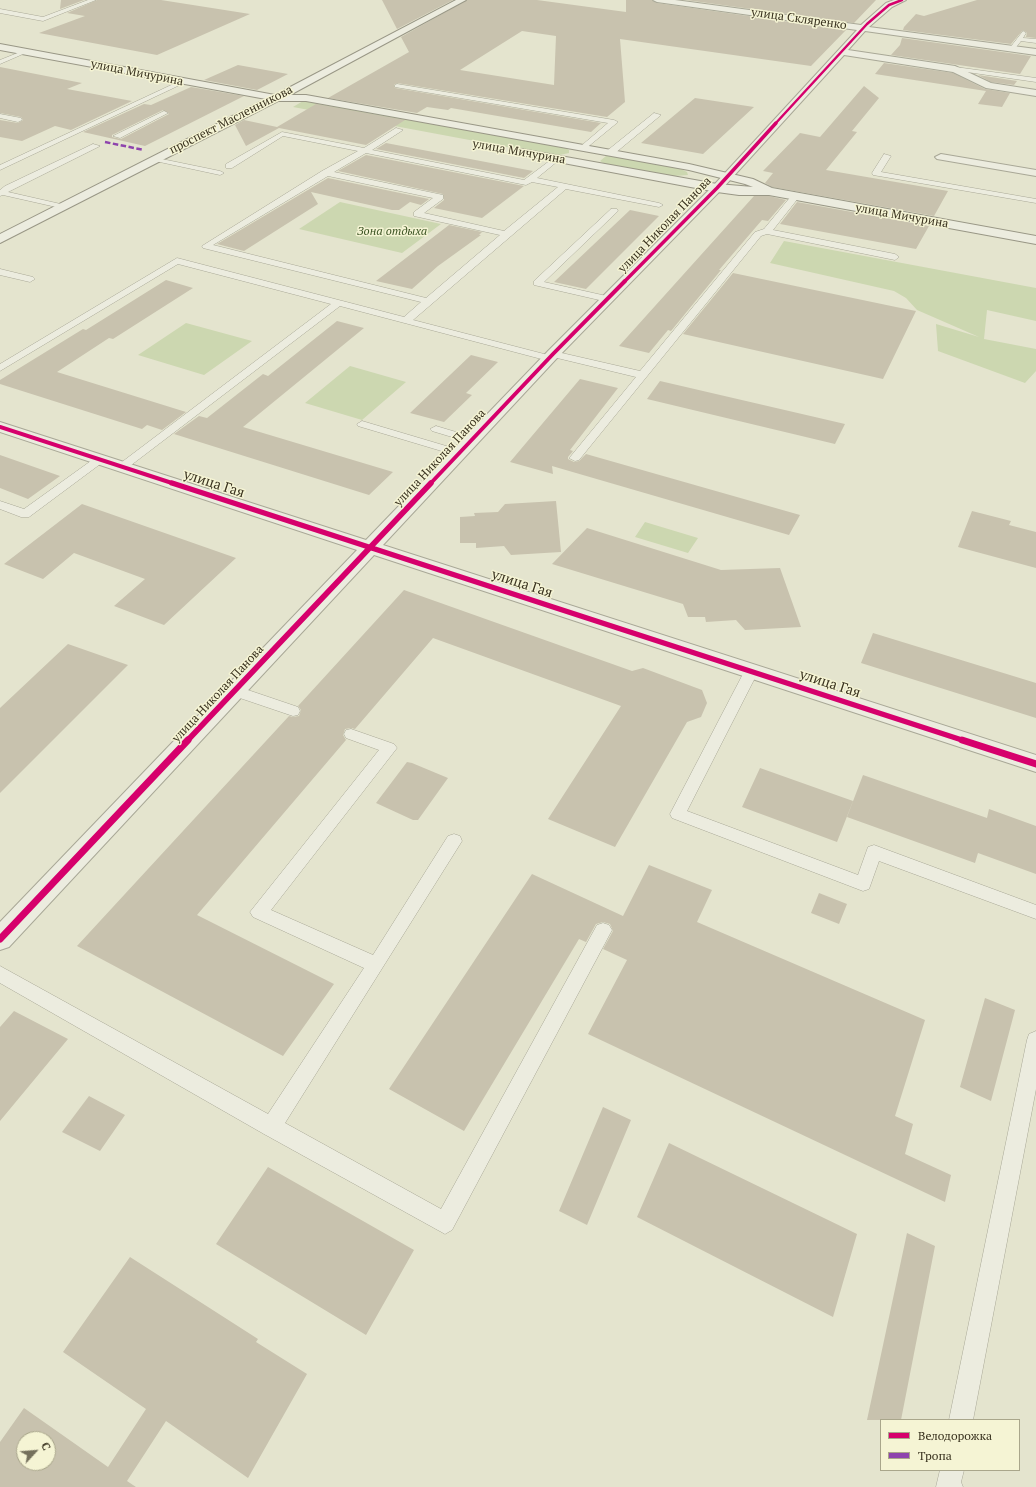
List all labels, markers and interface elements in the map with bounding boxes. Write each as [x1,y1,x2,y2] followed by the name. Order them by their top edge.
[750,5,848,33] street label: улица Скляренко
[89,57,185,89] street label: улица Мичурина
[167,83,295,157] street label: проспект Масленникова
[471,137,567,167] street label: улица Мичурина
[615,174,715,276] street label: улица Николая Панова
[854,201,950,231] street label: улица Мичурина
[357,225,427,239] park label: Зона отдыха
[391,406,489,510] street label: улица Николая Панова
[181,466,247,502] street label: улица Гая
[489,566,555,602] street label: улица Гая
[169,642,267,746] street label: улица Николая Панова
[797,666,863,702] street label: улица Гая
[880,1419,1020,1471] legend
[918,1428,992,1443] text: Велодорожка
[16,1431,56,1471] north arrow
[38,1440,54,1452] text: С
[918,1448,952,1463] text: Тропа

